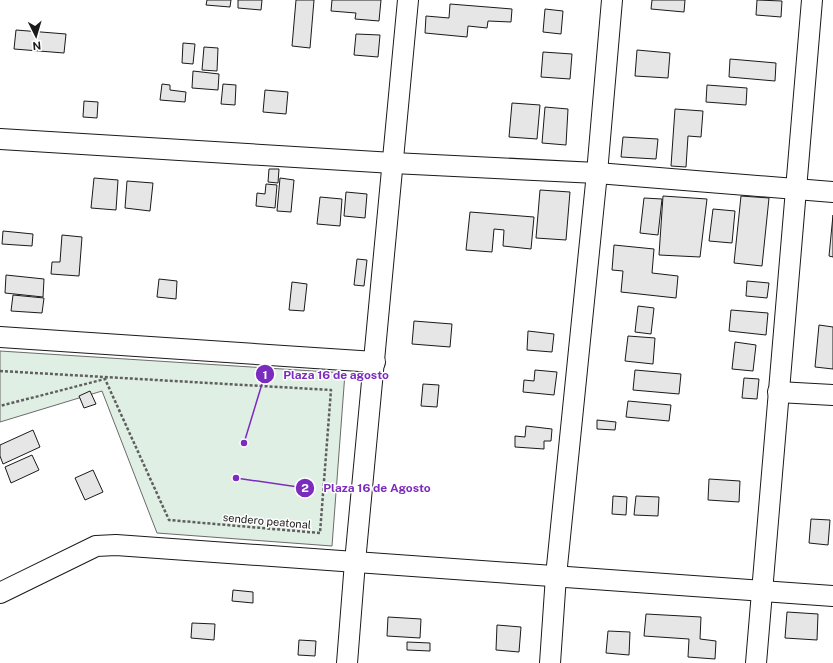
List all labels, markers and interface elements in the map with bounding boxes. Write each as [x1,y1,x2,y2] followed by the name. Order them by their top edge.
[16,16,56,56] north arrow
[32,40,42,52] text: N
[255,362,397,386] callout: Plaza 16 de agosto
[262,368,268,382] text: 1
[283,368,389,382] text: Plaza 16 de agosto
[295,476,439,500] callout: Plaza 16 de Agosto
[301,481,309,495] text: 2
[323,481,431,495] text: Plaza 16 de Agosto
[222,511,312,531] street label: sendero peatonal

